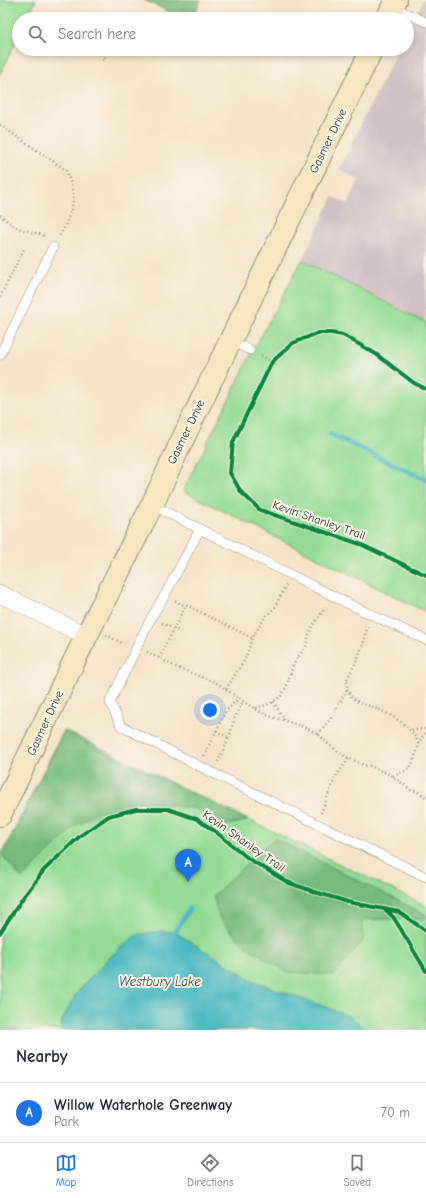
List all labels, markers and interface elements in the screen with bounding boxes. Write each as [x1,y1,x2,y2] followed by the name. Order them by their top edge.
[12,12,414,56] search box
[26,23,48,45] icon: search
[58,25,136,43] text: Search here
[306,106,350,176] street label: Gasmer Drive
[164,397,208,467] street label: Gasmer Drive
[271,498,367,542] street label: Kevin Shanley Trail
[24,688,66,758] street label: Gasmer Drive
[200,700,220,720] your location
[200,807,288,875] street label: Kevin Shanley Trail
[175,849,201,882] pin: A
[119,974,201,989] water label: Westbury Lake
[16,1047,67,1066] text: Nearby
[54,1096,232,1114] text: Willow Waterhole Greenway
[25,1105,33,1120] text: A
[381,1105,410,1120] text: 70 m
[54,1114,79,1129] text: Park
[55,1152,77,1189] tab: Map
[187,1152,234,1189] tab: Directions
[344,1152,371,1189] tab: Saved

